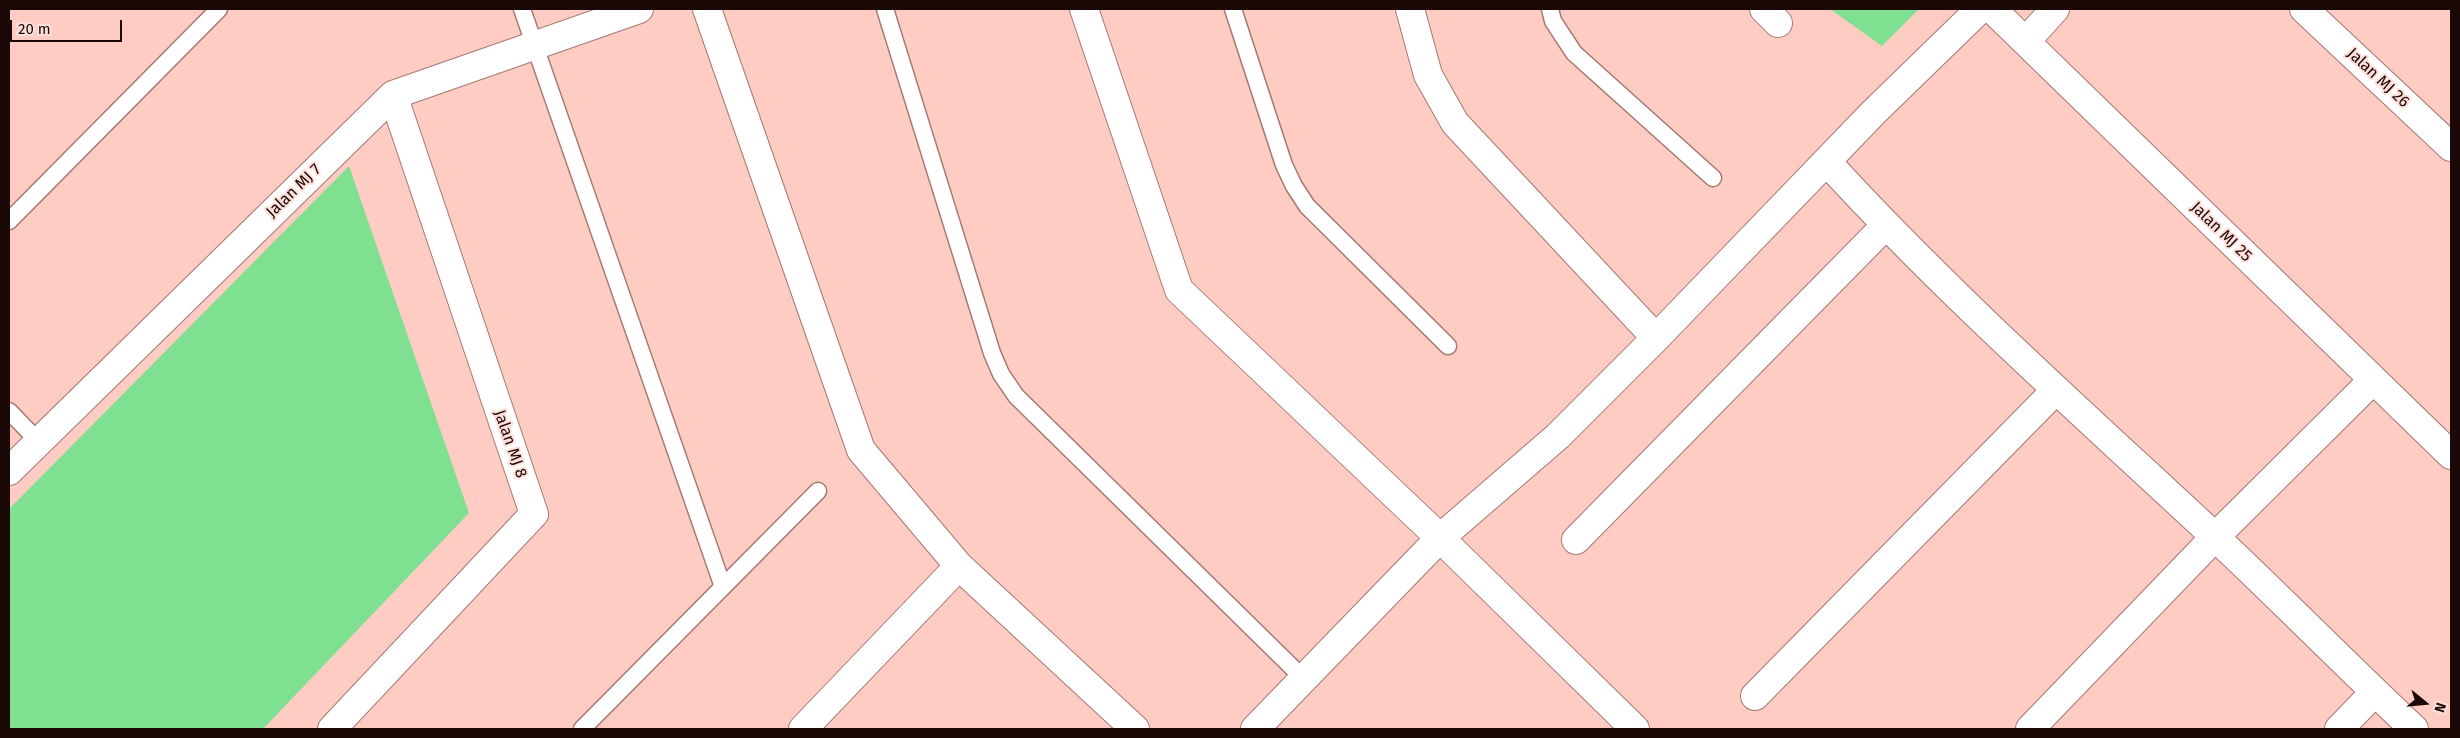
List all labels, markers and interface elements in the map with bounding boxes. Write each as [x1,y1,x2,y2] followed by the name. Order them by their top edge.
[12,10,125,42] scale bar
[18,20,51,38] text: 20 m
[2343,44,2413,112] street label: Jalan MJ 26
[263,160,325,222] street label: Jalan MJ 7
[2186,198,2256,266] street label: Jalan MJ 25
[489,407,531,481] street label: Jalan MJ 8
[2400,678,2450,728] north arrow
[2430,701,2449,714] text: N

